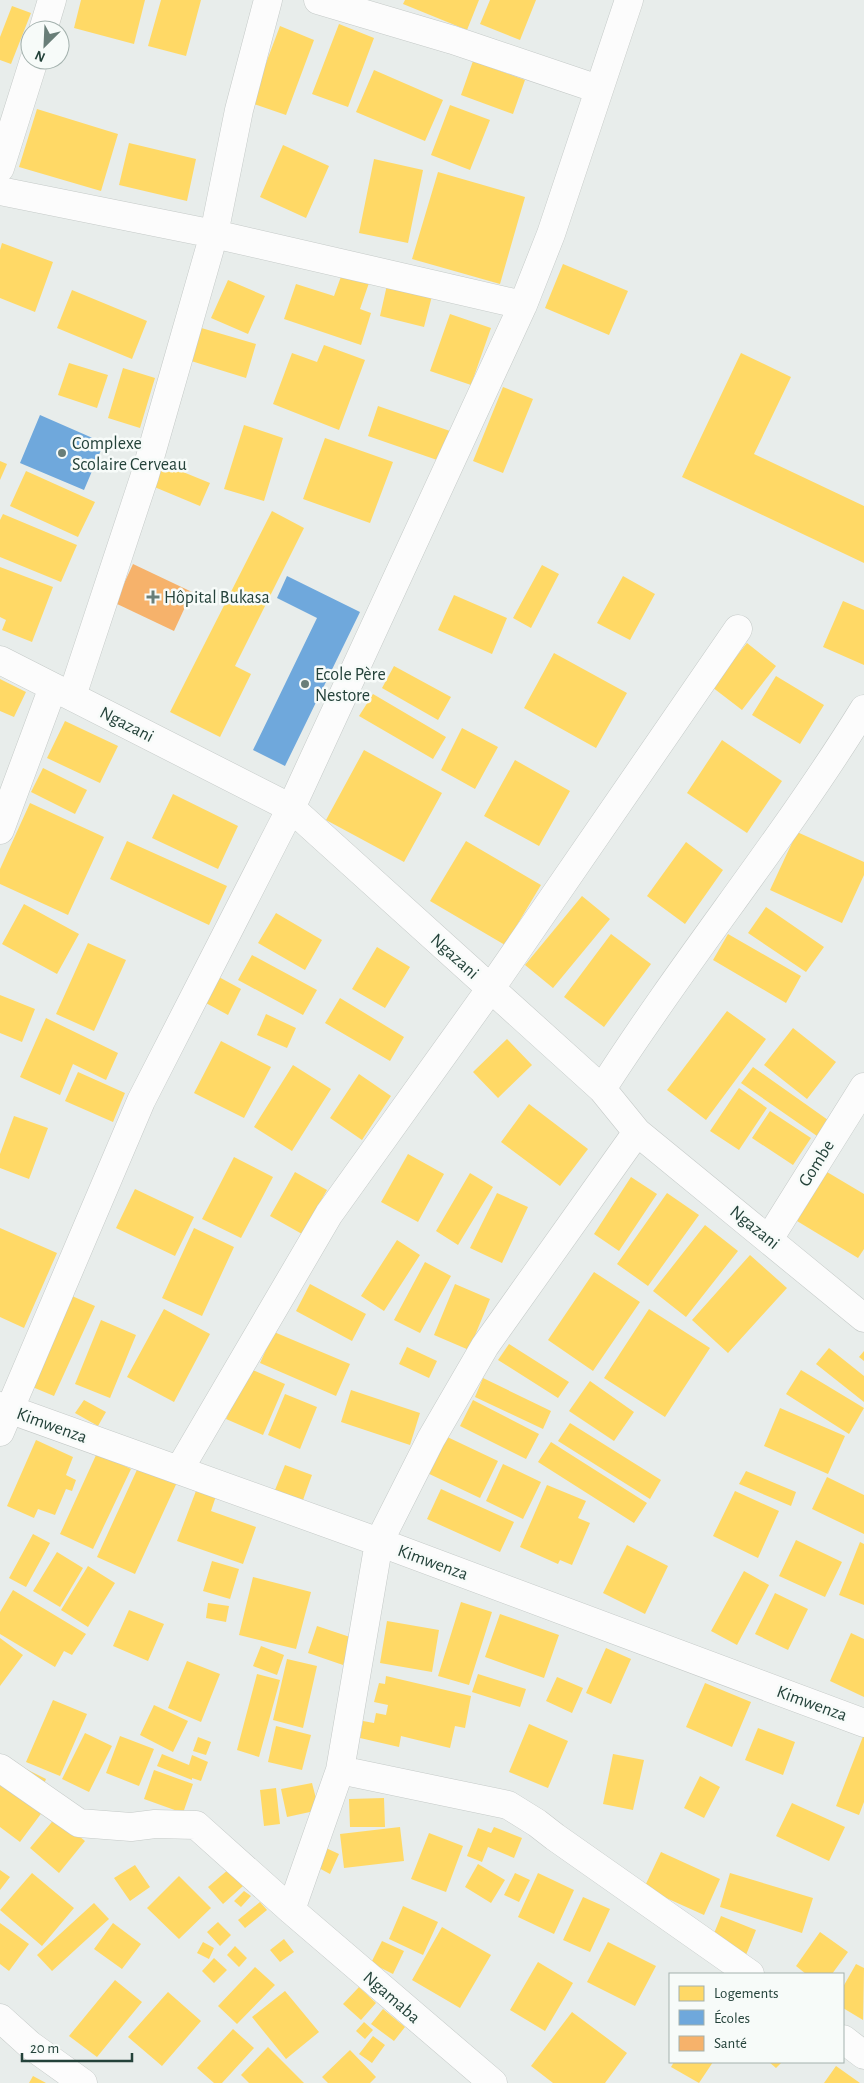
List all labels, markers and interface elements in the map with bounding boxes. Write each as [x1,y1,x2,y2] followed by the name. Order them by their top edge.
[20,20,70,70] north arrow
[33,48,47,64] text: N
[72,435,187,474] place label: Complexe Scolaire Cerveau
[56,447,68,459] marker: Complexe Scolaire Cerveau
[164,589,270,607] place label: Hôpital Bukasa
[146,590,160,604] marker: Hôpital Bukasa
[315,666,386,705] place label: Ecole Père Nestore
[299,678,311,690] marker: Ecole Père Nestore
[97,704,156,746] street label: Ngazani
[427,931,482,983] street label: Ngazani
[796,1137,838,1190] street label: Gombe
[726,1203,783,1253] street label: Ngazani
[14,1405,89,1447] street label: Kimwenza
[395,1542,470,1584] street label: Kimwenza
[774,1683,849,1725] street label: Kimwenza
[359,1968,423,2027] street label: Ngamaba
[669,1973,844,2063] legend
[714,1986,779,2001] text: Logements
[714,2009,750,2026] text: Écoles
[22,2030,132,2062] scale bar
[714,2036,747,2051] text: Santé
[30,2041,59,2056] text: 20 m

